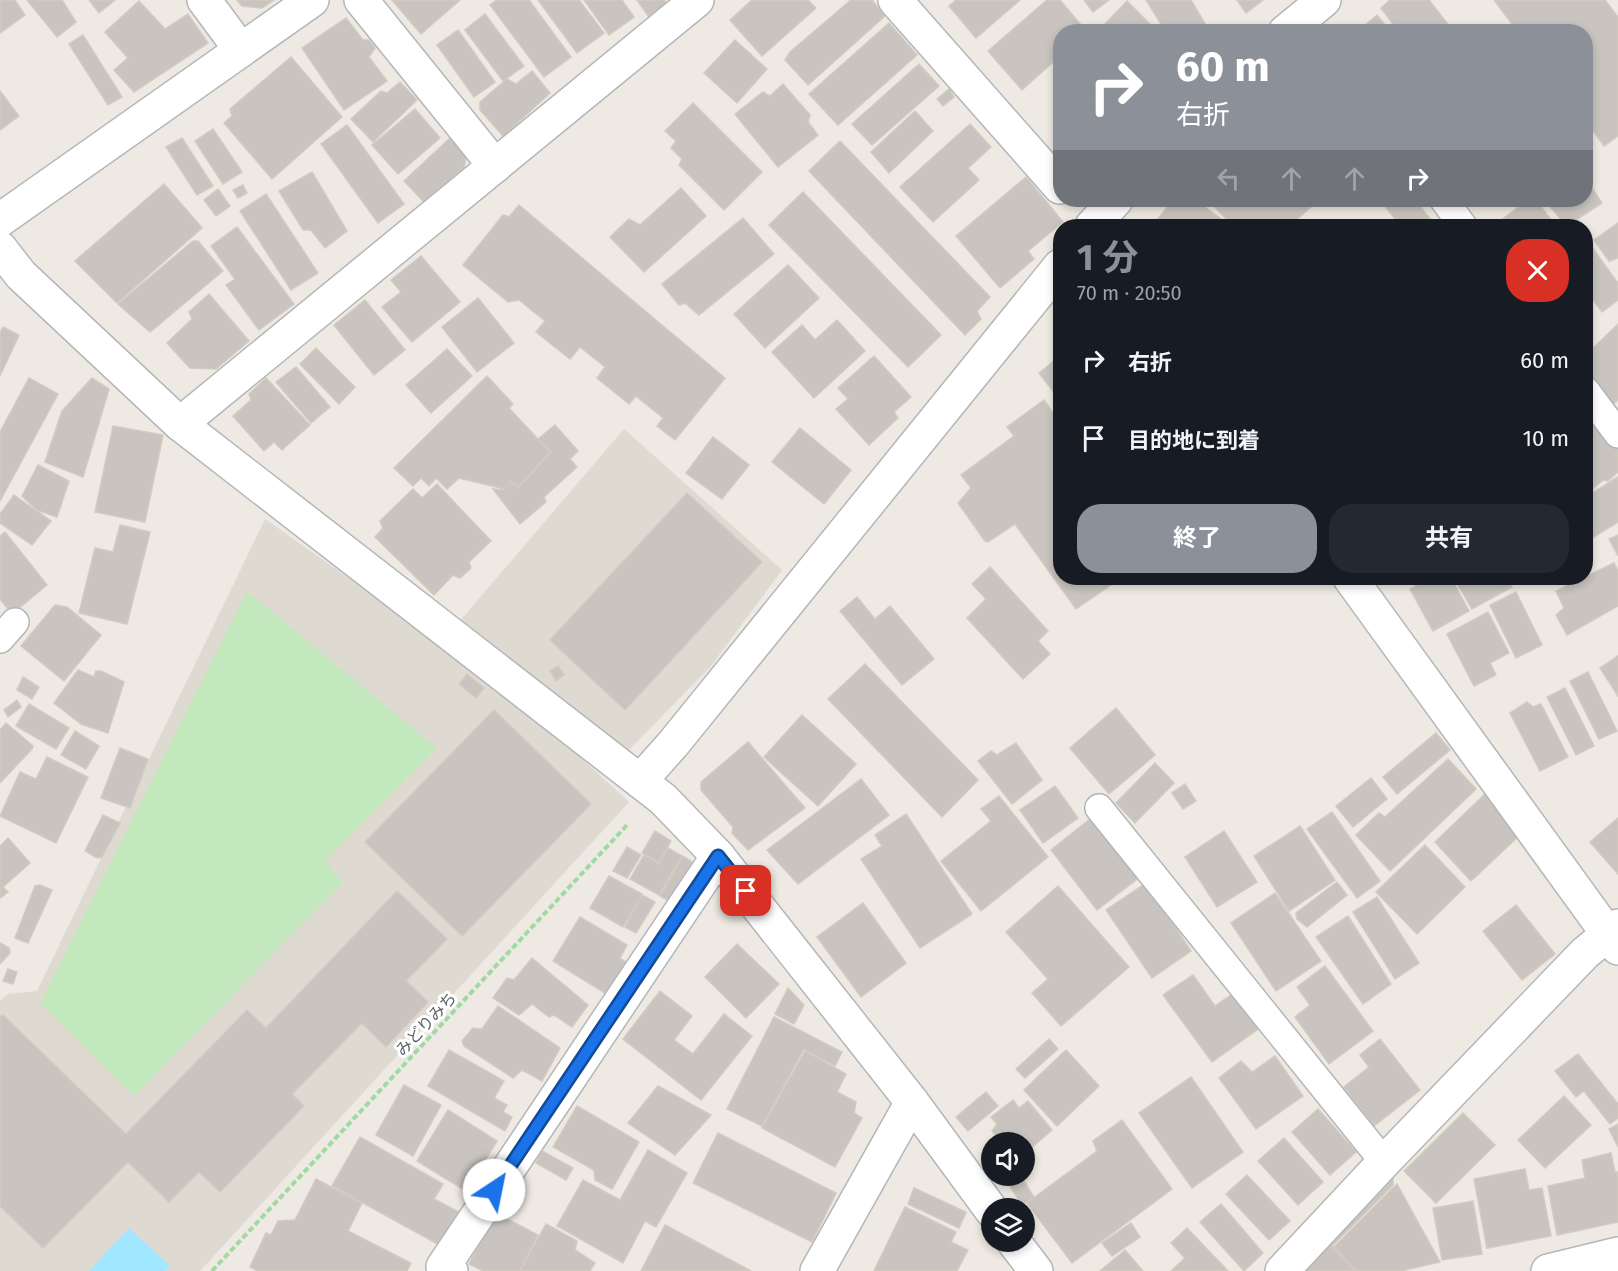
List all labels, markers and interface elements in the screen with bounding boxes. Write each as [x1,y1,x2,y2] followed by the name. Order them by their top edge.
[1176,42,1270,92] text: 60 m
[1077,48,1155,126] icon: right
[1176,99,1230,131] text: 右折
[1212,162,1245,195] icon: left
[1275,162,1308,195] icon: ahead
[1338,162,1371,195] icon: ahead
[1401,162,1434,195] icon: right
[1077,236,1138,280] text: 1 分
[1506,239,1569,302] button: close
[1077,281,1182,305] text: 70 m · 20:50
[1077,344,1110,377] icon: right
[1520,347,1569,374] text: 60 m
[1128,349,1172,376] text: 右折
[1077,422,1110,455] icon: arrive
[1523,425,1569,452] text: 10 m
[1128,427,1260,454] text: 目的地に到着
[1077,504,1317,573] button: 終了
[1329,504,1569,573] button: 共有
[720,865,771,916] pin
[729,874,762,907] icon: arrive
[392,988,460,1060] street label: みどりみち
[981,1132,1035,1252] map controls
[981,1132,1035,1186] button: sound
[462,1158,526,1222] position arrow
[981,1198,1035,1252] button: layers

